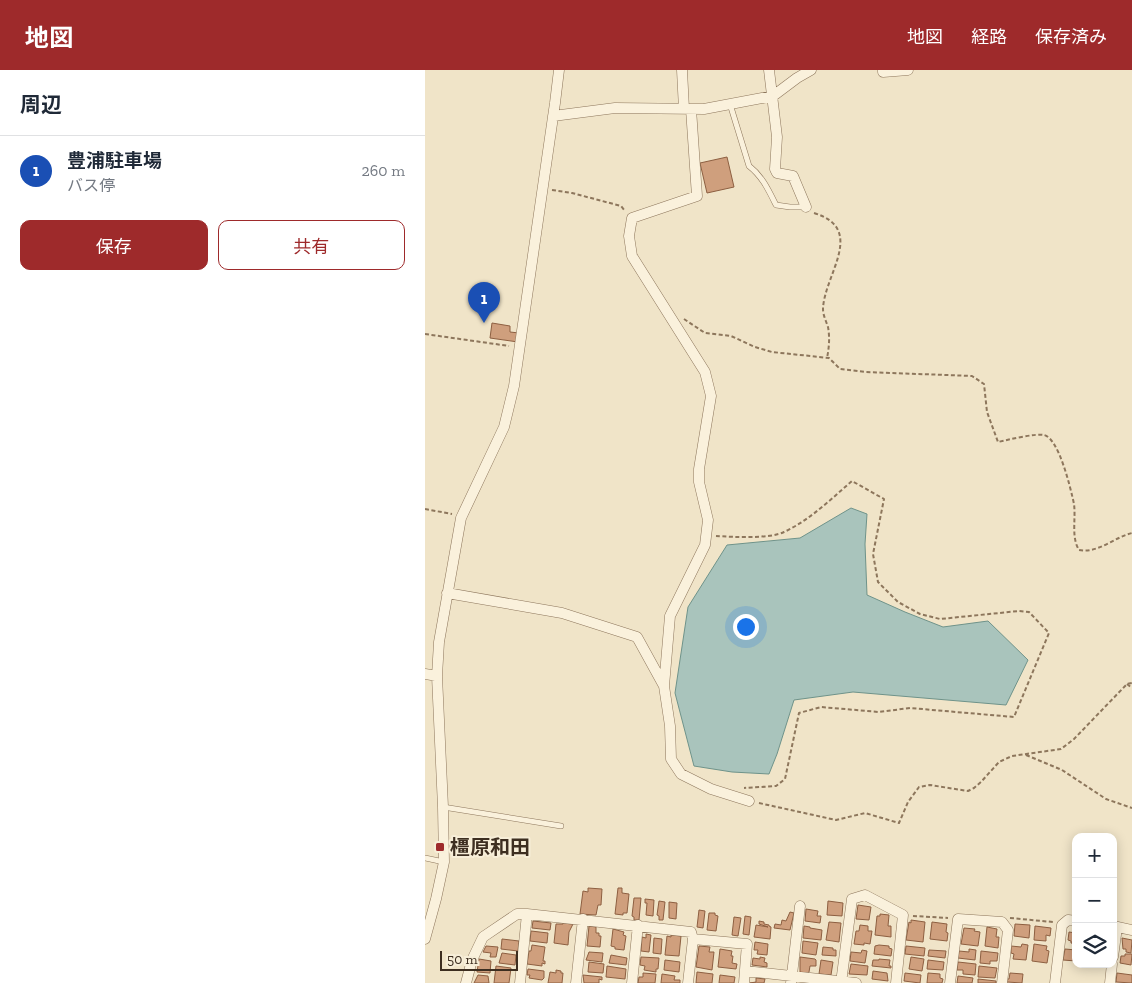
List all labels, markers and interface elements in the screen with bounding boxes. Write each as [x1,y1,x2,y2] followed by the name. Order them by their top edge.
[25,23,73,52] text: 地図
[907,26,943,48] text: 地図
[971,26,1007,48] text: 経路
[1035,26,1107,48] text: 保存済み
[20,92,62,117] text: 周辺
[67,149,162,172] text: 豊浦駐車場
[33,161,39,180] text: 1
[362,161,405,180] text: 260 m
[67,176,115,195] text: バス停
[20,220,208,270] button: 保存
[218,220,405,270] button: 共有
[468,282,500,323] pin: 1
[733,614,759,640] your location
[1072,833,1117,968] map controls
[1072,833,1117,878] button: +
[450,835,530,859] place label: 橿原和田
[434,841,446,853] marker: 橿原和田
[1072,878,1117,923] button: −
[1072,923,1117,968] button: layers
[440,948,517,971] scale bar
[447,951,478,968] text: 50 m

